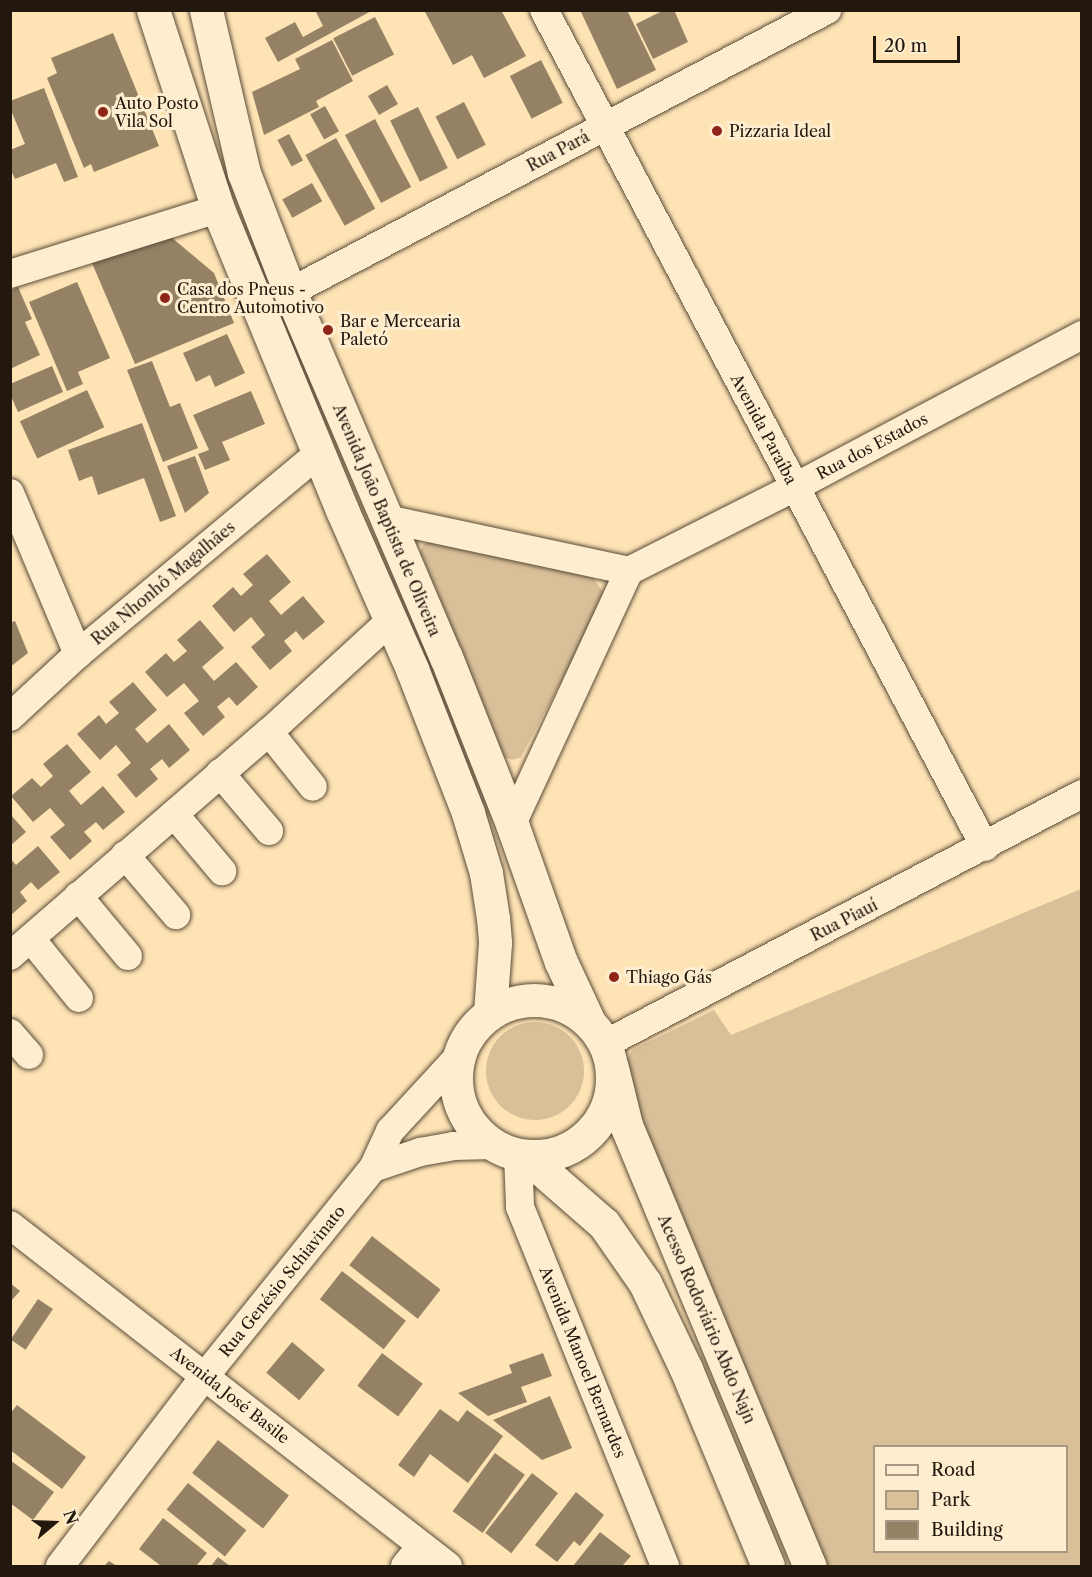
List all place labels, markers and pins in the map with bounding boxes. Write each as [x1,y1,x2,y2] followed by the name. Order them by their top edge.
[115,93,199,131] place label: Auto Posto Vila Sol
[96,105,110,119] marker: Auto Posto Vila Sol
[729,121,831,141] place label: Pizzaria Ideal
[710,124,724,138] marker: Pizzaria Ideal
[177,279,325,317] place label: Casa dos Pneus - Centro Automotivo
[158,291,172,305] marker: Casa dos Pneus - Centro Automotivo
[340,311,461,349] place label: Bar e Mercearia Paletó
[321,323,335,337] marker: Bar e Mercearia Paletó
[626,967,712,987] place label: Thiago Gás
[607,970,621,984] marker: Thiago Gás

